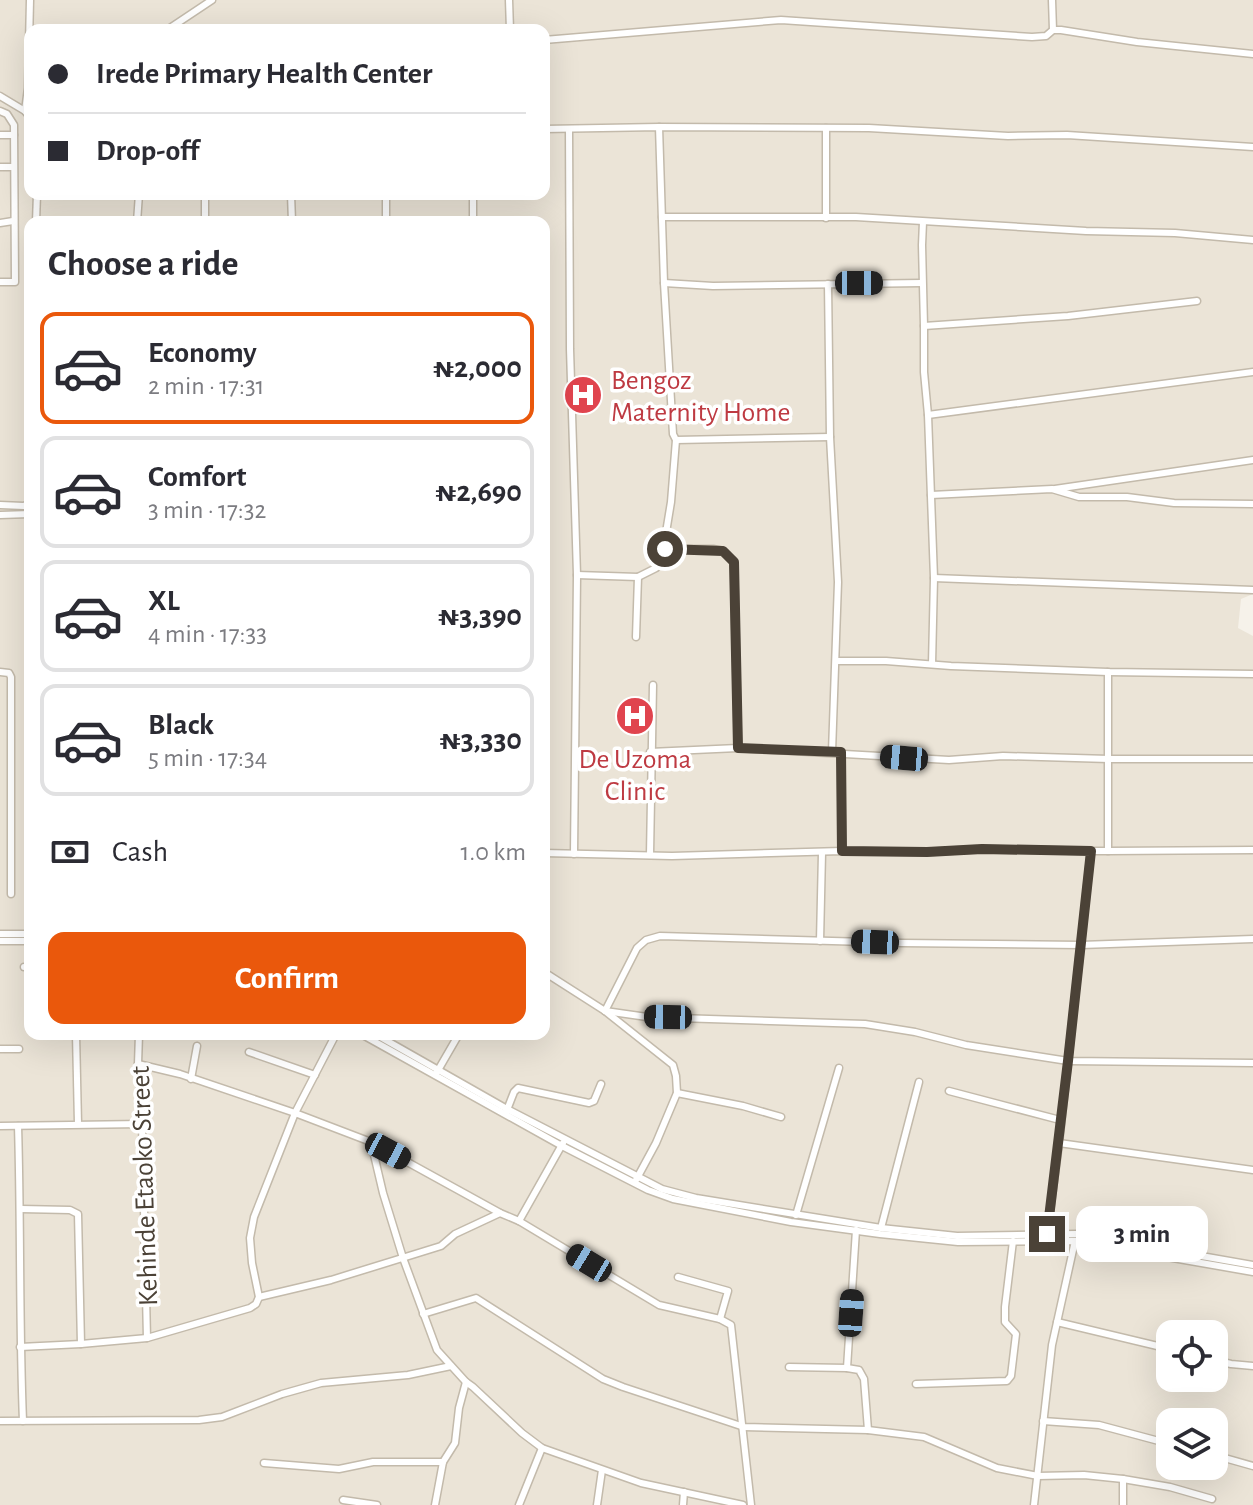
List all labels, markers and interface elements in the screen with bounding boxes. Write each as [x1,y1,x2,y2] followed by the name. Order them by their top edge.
[96,59,432,89] text: Irede Primary Health Center
[96,136,199,166] text: Drop-off
[48,246,238,282] text: Choose a ride
[835,271,883,295] car
[52,332,124,404] icon: car
[148,338,257,368] text: Economy
[433,353,522,383] text: ₦2,000
[611,367,790,427] place label: Bengoz Maternity Home
[148,373,265,399] text: 2 min · 17:31
[562,374,604,416] hospital icon: Bengoz Maternity Home
[52,456,124,528] icon: car
[148,462,247,492] text: Comfort
[435,477,522,507] text: ₦2,690
[148,497,266,523] text: 3 min · 17:32
[647,531,683,567] route start
[52,580,124,652] icon: car
[148,586,180,616] text: XL
[438,601,522,631] text: ₦3,390
[148,621,267,647] text: 4 min · 17:33
[614,695,656,737] hospital icon: De Uzoma Clinic
[52,704,124,776] icon: car
[148,710,214,740] text: Black
[440,725,522,755] text: ₦3,330
[879,744,929,772] car
[148,745,267,771] text: 5 min · 17:34
[578,746,692,806] place label: De Uzoma Clinic
[48,830,92,874] icon: cash
[112,837,168,867] text: Cash
[460,839,526,865] text: 1.0 km
[851,929,899,955] car
[48,932,526,1024] button: Confirm
[644,1005,692,1029] car
[127,1065,163,1307] street label: Kehinde Etaoko Street
[361,1129,415,1173] car
[1075,1206,1207,1262] callout: 3 min
[1029,1216,1065,1252] route end
[1114,1221,1170,1247] text: 3 min
[562,1240,616,1286] car
[837,1288,865,1338] car
[1156,1320,1228,1480] map controls
[1156,1320,1228,1392] button: locate
[1156,1408,1228,1480] button: layers

